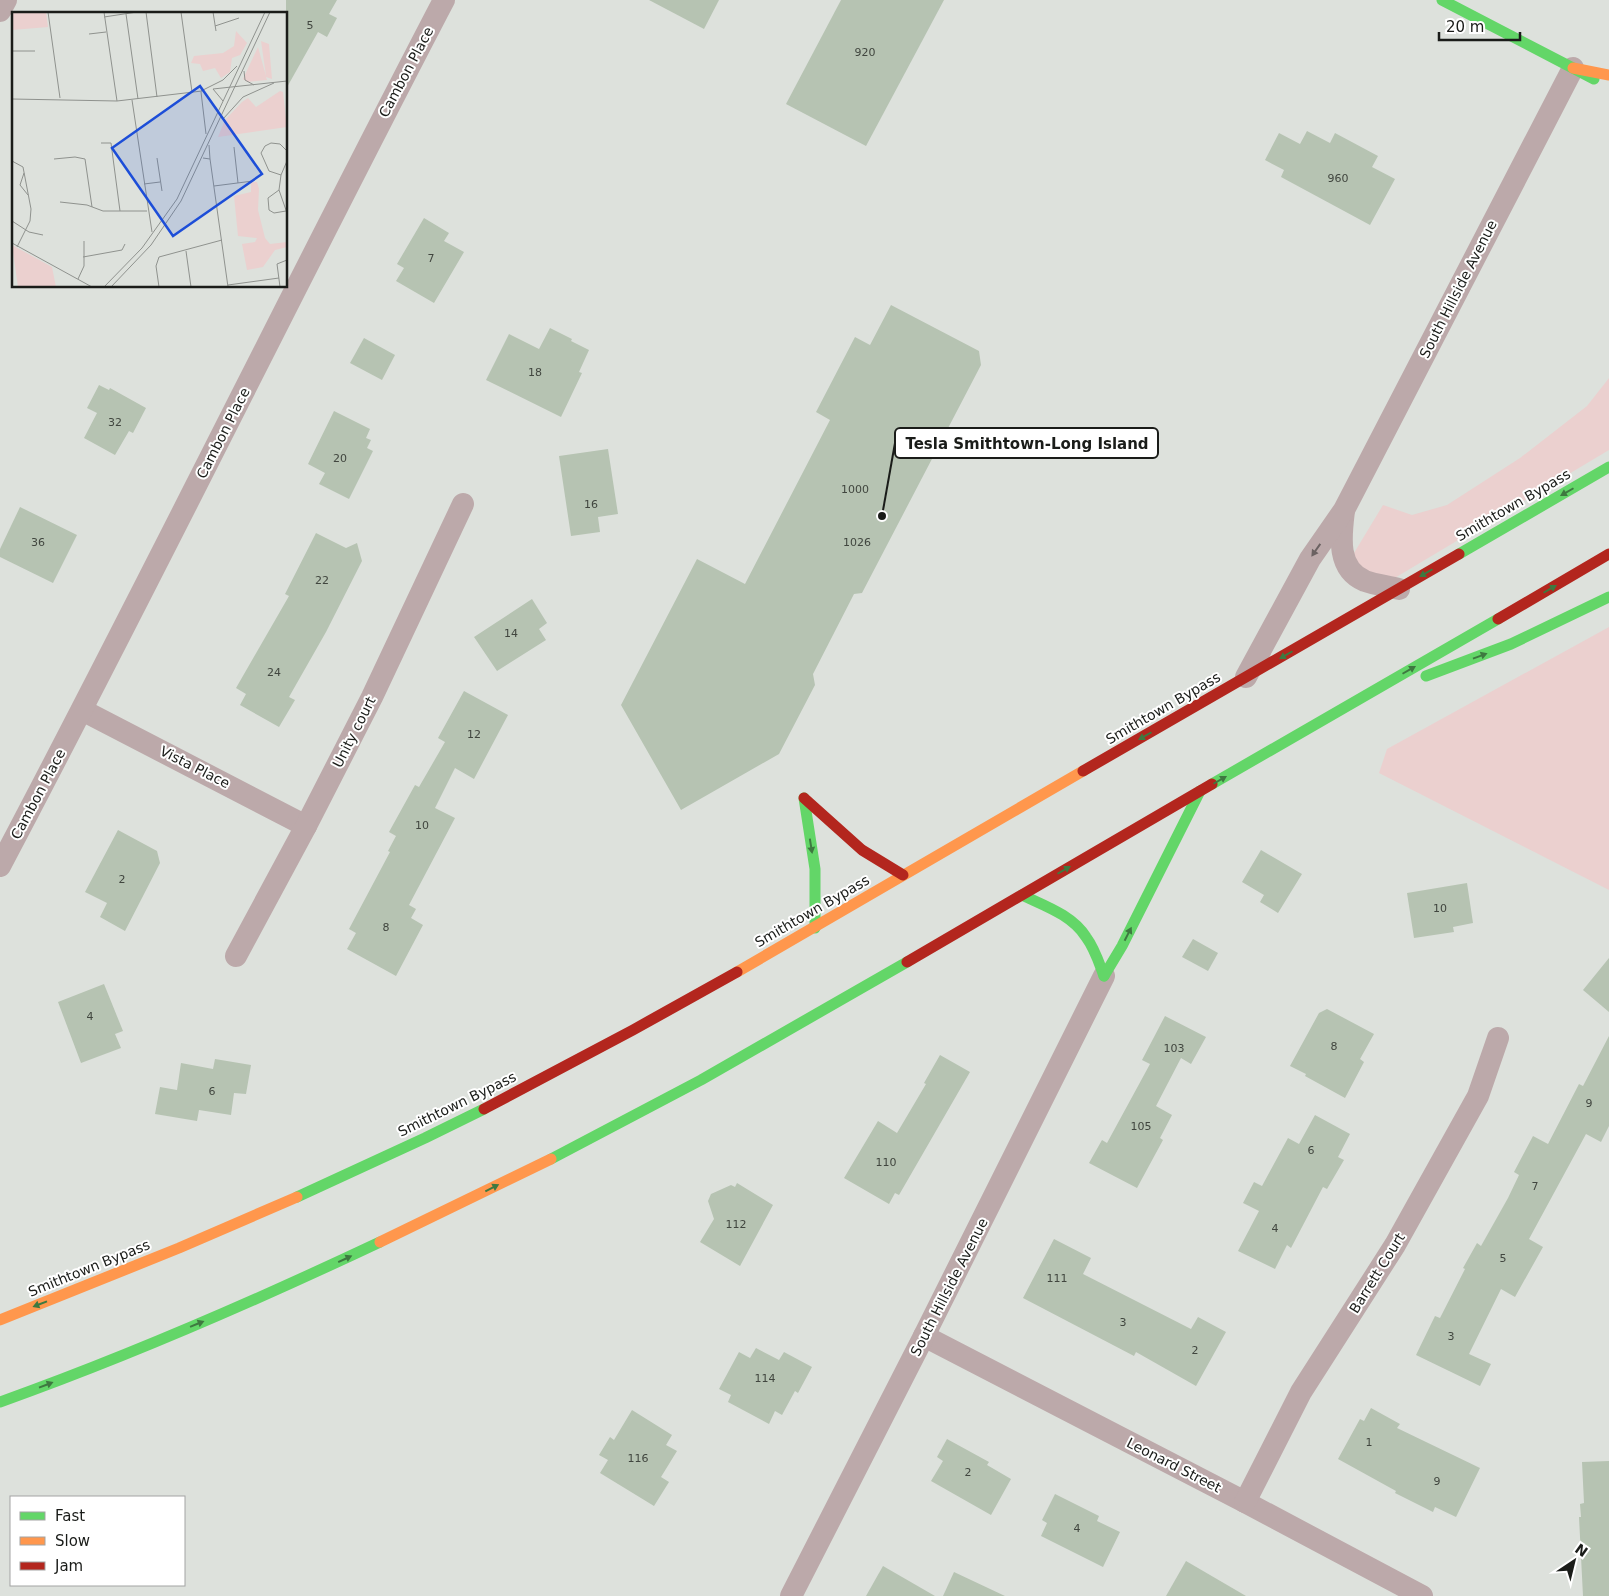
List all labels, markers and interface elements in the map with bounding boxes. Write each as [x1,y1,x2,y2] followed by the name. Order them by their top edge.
[1439,10,1520,42] scale bar
[12,12,288,288] inset map
[1446,18,1484,36] text: 20 m
[307,19,314,32] house number: 5
[375,24,437,120] street label: Cambon Place
[855,46,876,59] house number: 920
[1328,172,1349,185] house number: 960
[1416,217,1500,361] street label: South Hillside Avenue
[428,252,435,265] house number: 7
[528,366,542,379] house number: 18
[193,385,253,481] street label: Cambon Place
[108,416,122,429] house number: 32
[895,428,1158,458] callout: Tesla Smithtown-Long Island
[905,435,1149,453] text: Tesla Smithtown-Long Island
[333,452,347,465] house number: 20
[1453,466,1573,544] street label: Smithtown Bypass
[841,483,869,496] house number: 1000
[1560,487,1573,496] one-way arrow
[584,498,598,511] house number: 16
[31,536,45,549] house number: 36
[843,536,871,549] house number: 1026
[1311,543,1321,557] one-way arrow
[1420,569,1433,578] one-way arrow
[315,574,329,587] house number: 22
[1543,584,1556,593] one-way arrow
[504,627,518,640] house number: 14
[1279,650,1292,659] one-way arrow
[1472,652,1487,659] one-way arrow
[267,666,281,679] house number: 24
[1403,666,1416,675] one-way arrow
[1103,669,1223,747] street label: Smithtown Bypass
[329,693,379,770] street label: Unity court
[467,728,481,741] house number: 12
[1138,731,1151,740] one-way arrow
[157,743,233,791] street label: Vista Place
[7,746,69,842] street label: Cambon Place
[1213,776,1226,785] one-way arrow
[415,819,429,832] house number: 10
[808,838,816,854] one-way arrow
[1057,866,1071,875] one-way arrow
[752,872,872,950] street label: Smithtown Bypass
[119,873,126,886] house number: 2
[1433,902,1447,915] house number: 10
[383,921,390,934] house number: 8
[1124,927,1132,941] one-way arrow
[87,1010,94,1023] house number: 4
[1331,1040,1338,1053] house number: 8
[1164,1042,1185,1055] house number: 103
[395,1068,519,1140] street label: Smithtown Bypass
[209,1085,216,1098] house number: 6
[1586,1097,1593,1110] house number: 9
[1131,1120,1152,1133] house number: 105
[1308,1144,1315,1157] house number: 6
[876,1156,897,1169] house number: 110
[1532,1180,1539,1193] house number: 7
[484,1184,499,1192] one-way arrow
[907,1215,991,1359] street label: South Hillside Avenue
[726,1218,747,1231] house number: 112
[1272,1222,1279,1235] house number: 4
[1346,1229,1408,1316] street label: Barrett Court
[26,1236,152,1300] street label: Smithtown Bypass
[1500,1252,1507,1265] house number: 5
[338,1254,352,1262] one-way arrow
[1047,1272,1068,1285] house number: 111
[32,1300,47,1308] one-way arrow
[1120,1316,1127,1329] house number: 3
[189,1320,204,1328] one-way arrow
[1448,1330,1455,1343] house number: 3
[1192,1344,1199,1357] house number: 2
[755,1372,776,1385] house number: 114
[39,1381,54,1389] one-way arrow
[1124,1434,1224,1496] street label: Leonard Street
[1366,1436,1373,1449] house number: 1
[628,1452,649,1465] house number: 116
[965,1466,972,1479] house number: 2
[1434,1475,1441,1488] house number: 9
[10,1496,185,1586] legend
[55,1507,85,1525] text: Fast
[1074,1522,1081,1535] house number: 4
[55,1532,90,1550] text: Slow
[1549,1536,1599,1586] north arrow
[1572,1540,1591,1560] text: N
[54,1557,83,1575] text: Jam

